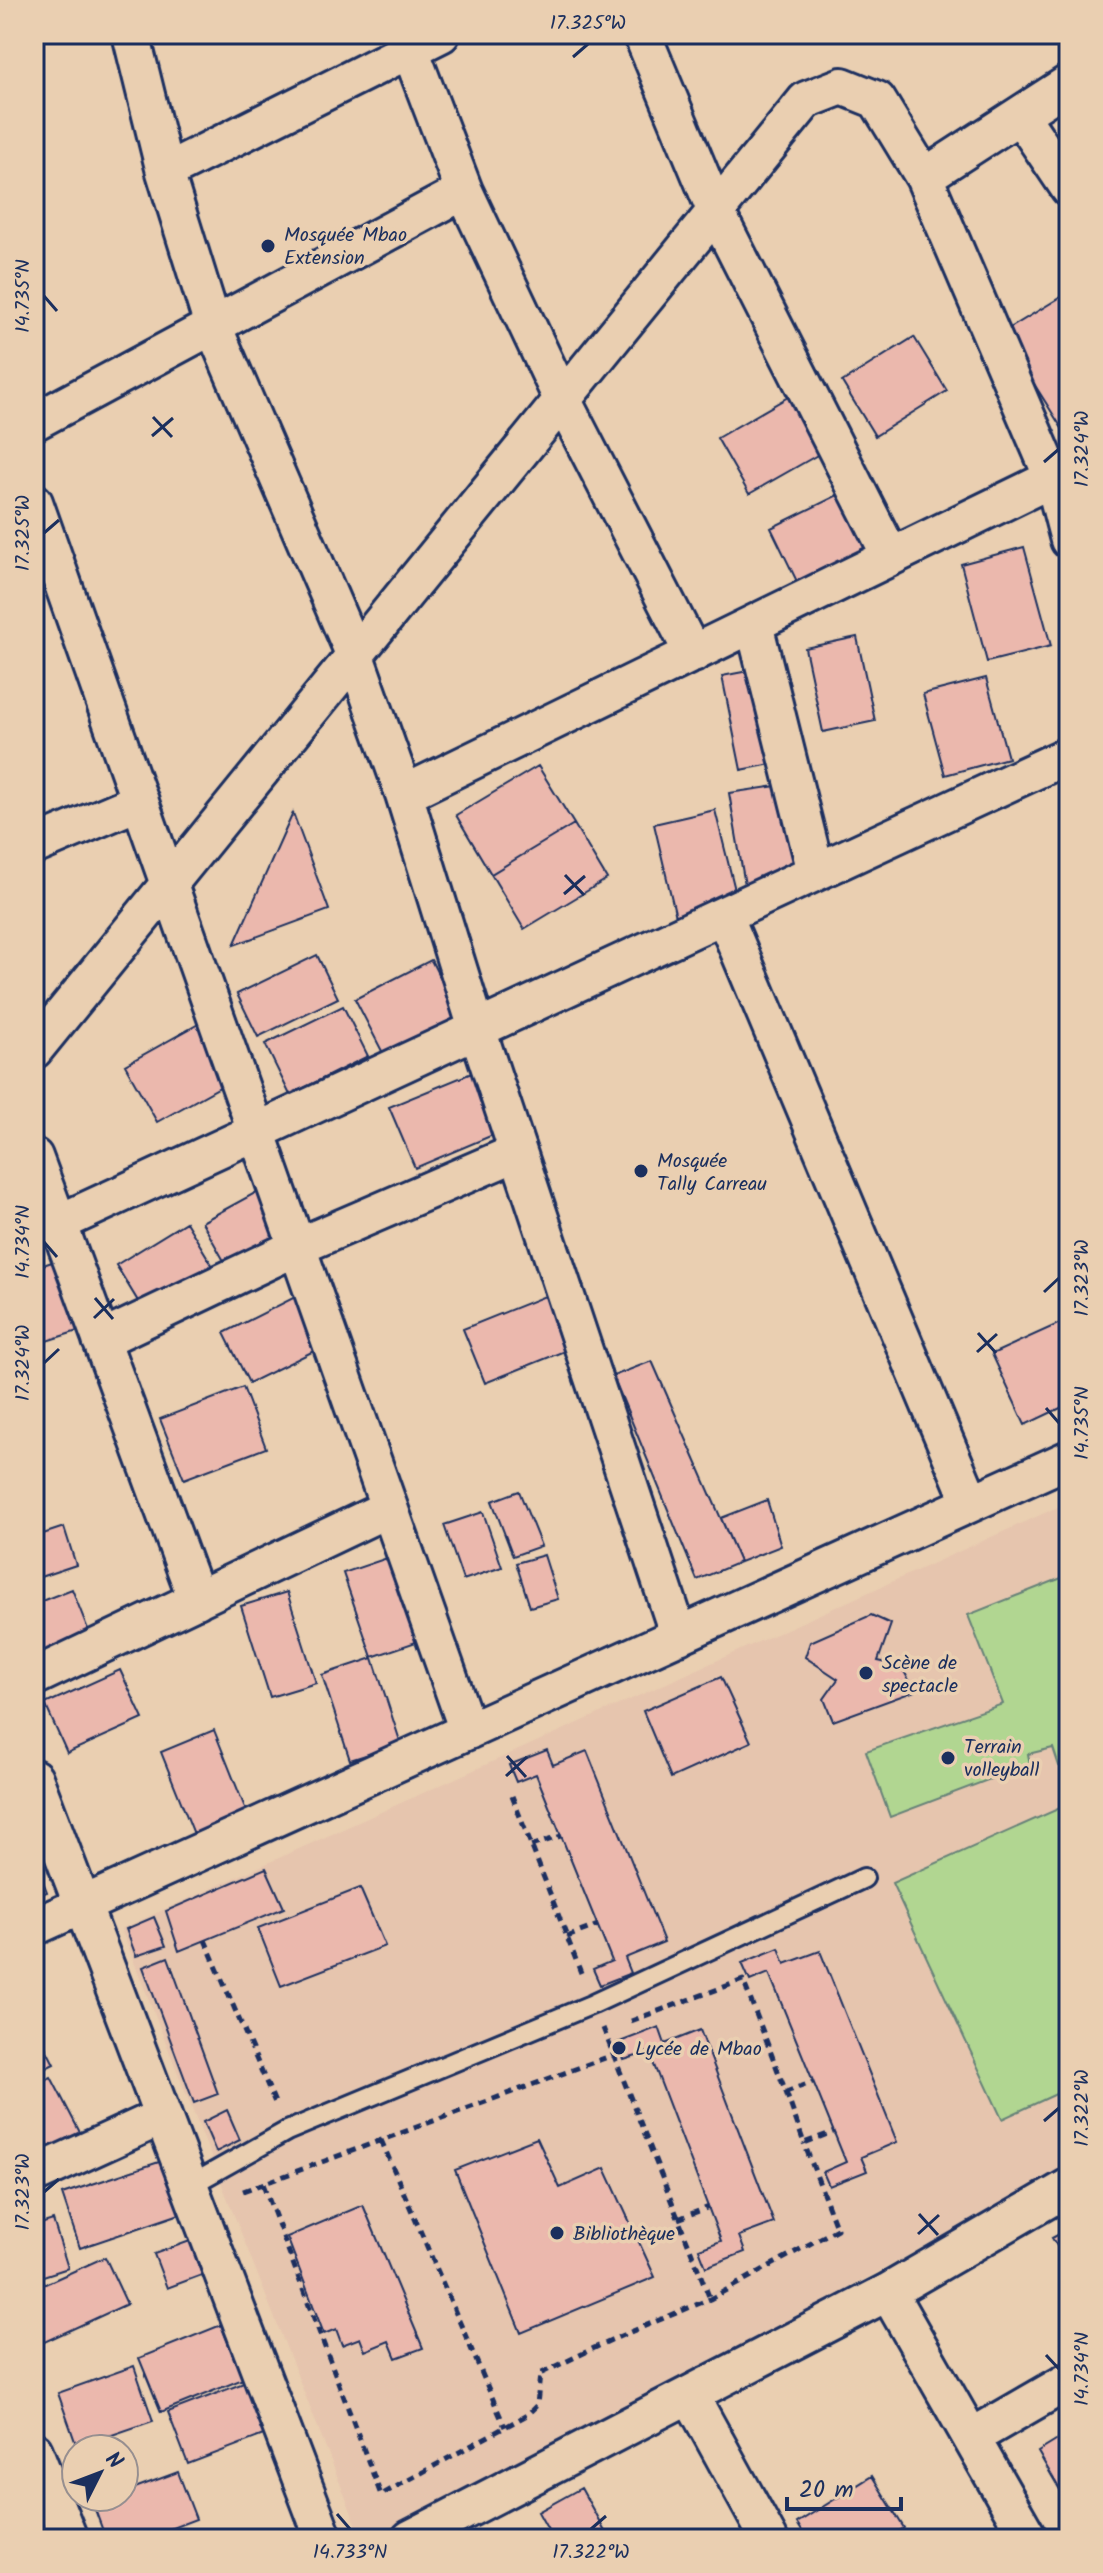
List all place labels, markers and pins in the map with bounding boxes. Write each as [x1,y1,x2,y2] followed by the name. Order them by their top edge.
[284,220,407,275] place label: Mosquée Mbao Extension
[259,237,277,255] marker: Mosquée Mbao Extension
[657,1146,767,1201] place label: Mosquée Tally Carreau
[632,1162,650,1180] marker: Mosquée Tally Carreau
[882,1648,958,1703] place label: Scène de spectacle
[857,1664,875,1682] marker: Scène de spectacle
[964,1732,1039,1787] place label: Terrain volleyball
[939,1749,957,1767] marker: Terrain volleyball
[635,2034,762,2066] place label: Lycée de Mbao
[610,2039,628,2057] marker: Lycée de Mbao
[573,2219,675,2251] place label: Bibliothèque
[548,2224,566,2242] marker: Bibliothèque

